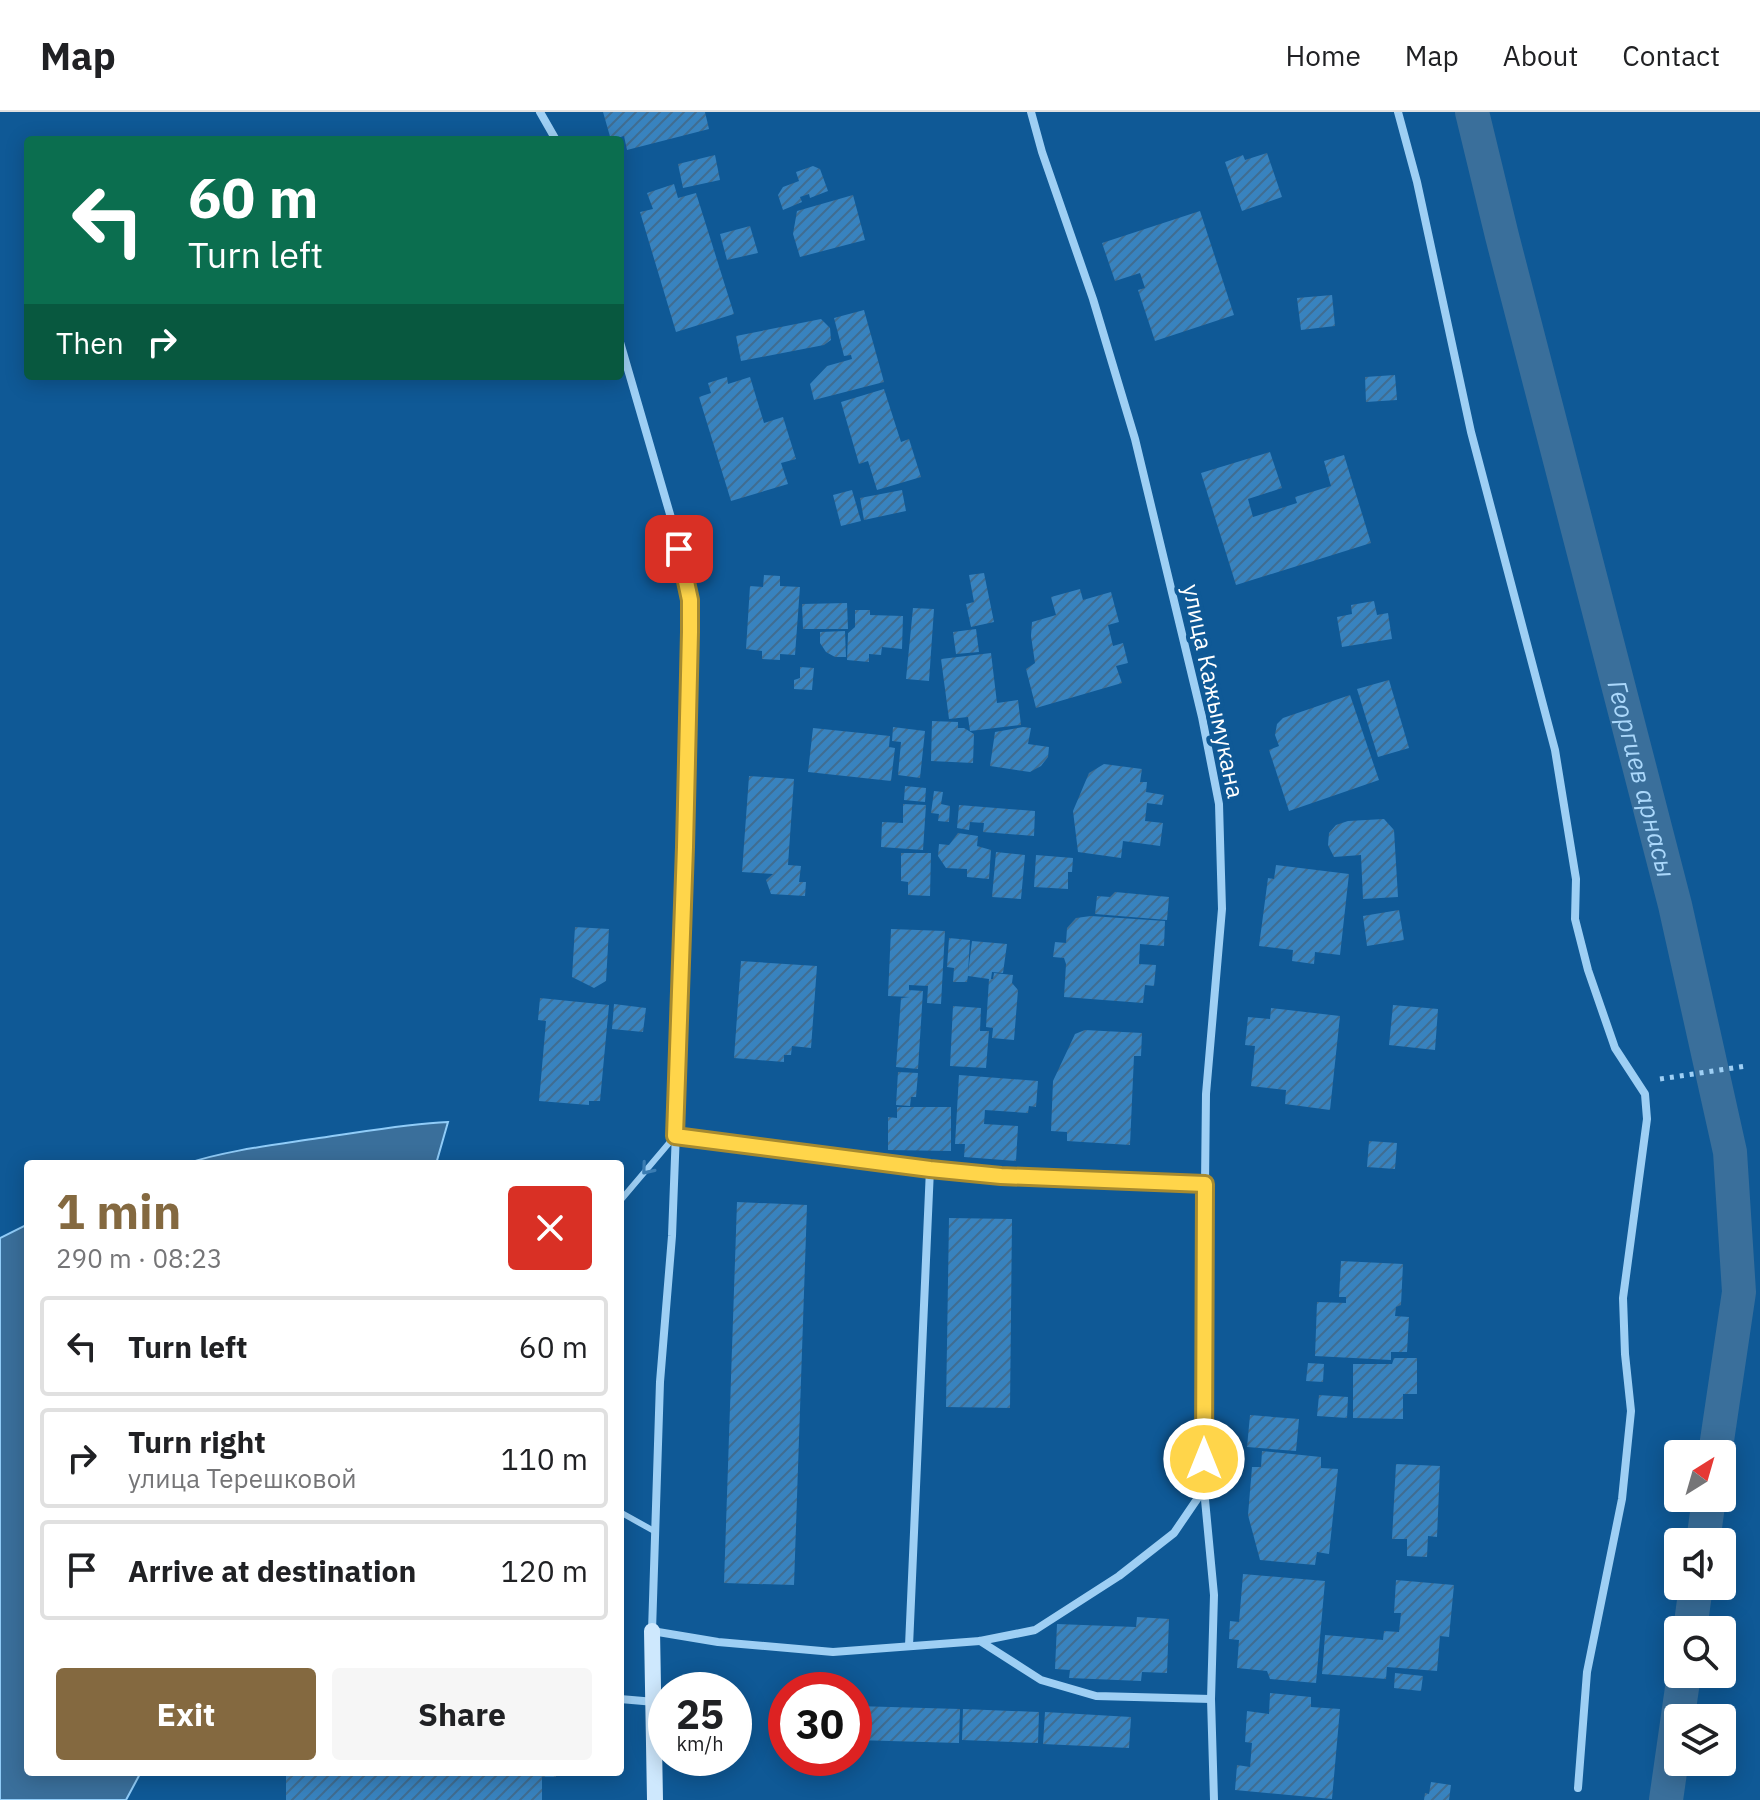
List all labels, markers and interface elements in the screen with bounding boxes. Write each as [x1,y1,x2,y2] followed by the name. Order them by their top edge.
[40,31,116,80] text: Map
[1285,37,1361,74] text: Home
[1405,37,1459,74] text: Map
[1503,37,1578,74] text: About
[1622,37,1720,74] text: Contact
[188,161,318,233] text: 60 m
[56,168,160,272] icon: left
[188,231,323,278] text: Turn left
[140,320,184,364] icon: right
[56,323,124,362] text: Then
[645,515,713,583] pin
[657,527,701,571] icon: arrive
[1176,581,1252,801] street label: улица Кажымукана
[1600,676,1684,881] water label: Георгиев арнасы
[642,1159,657,1174] one-way arrow
[56,1180,181,1242] text: 1 min
[508,1186,592,1270] button: close
[56,1241,222,1275] text: 290 m · 08:23
[60,1324,104,1368] icon: left
[128,1327,247,1366] text: Turn left
[519,1327,588,1366] text: 60 m
[1162,1417,1246,1501] position arrow
[128,1422,266,1461] text: Turn right
[60,1436,104,1480] icon: right
[501,1439,588,1478] text: 110 m
[1664,1440,1736,1512] north arrow
[1664,1440,1736,1776] map controls
[128,1461,357,1495] text: улица Терешковой
[1664,1528,1736,1600] button: sound
[60,1548,104,1592] icon: arrive
[128,1551,416,1590] text: Arrive at destination
[501,1551,588,1590] text: 120 m
[1664,1616,1736,1688] button: search
[56,1668,316,1760] button: Exit
[332,1668,592,1760] button: Share
[768,1672,872,1776] speed limit sign: 30
[676,1688,724,1740] text: 25
[1664,1704,1736,1776] button: layers
[676,1730,724,1757] text: km/h

